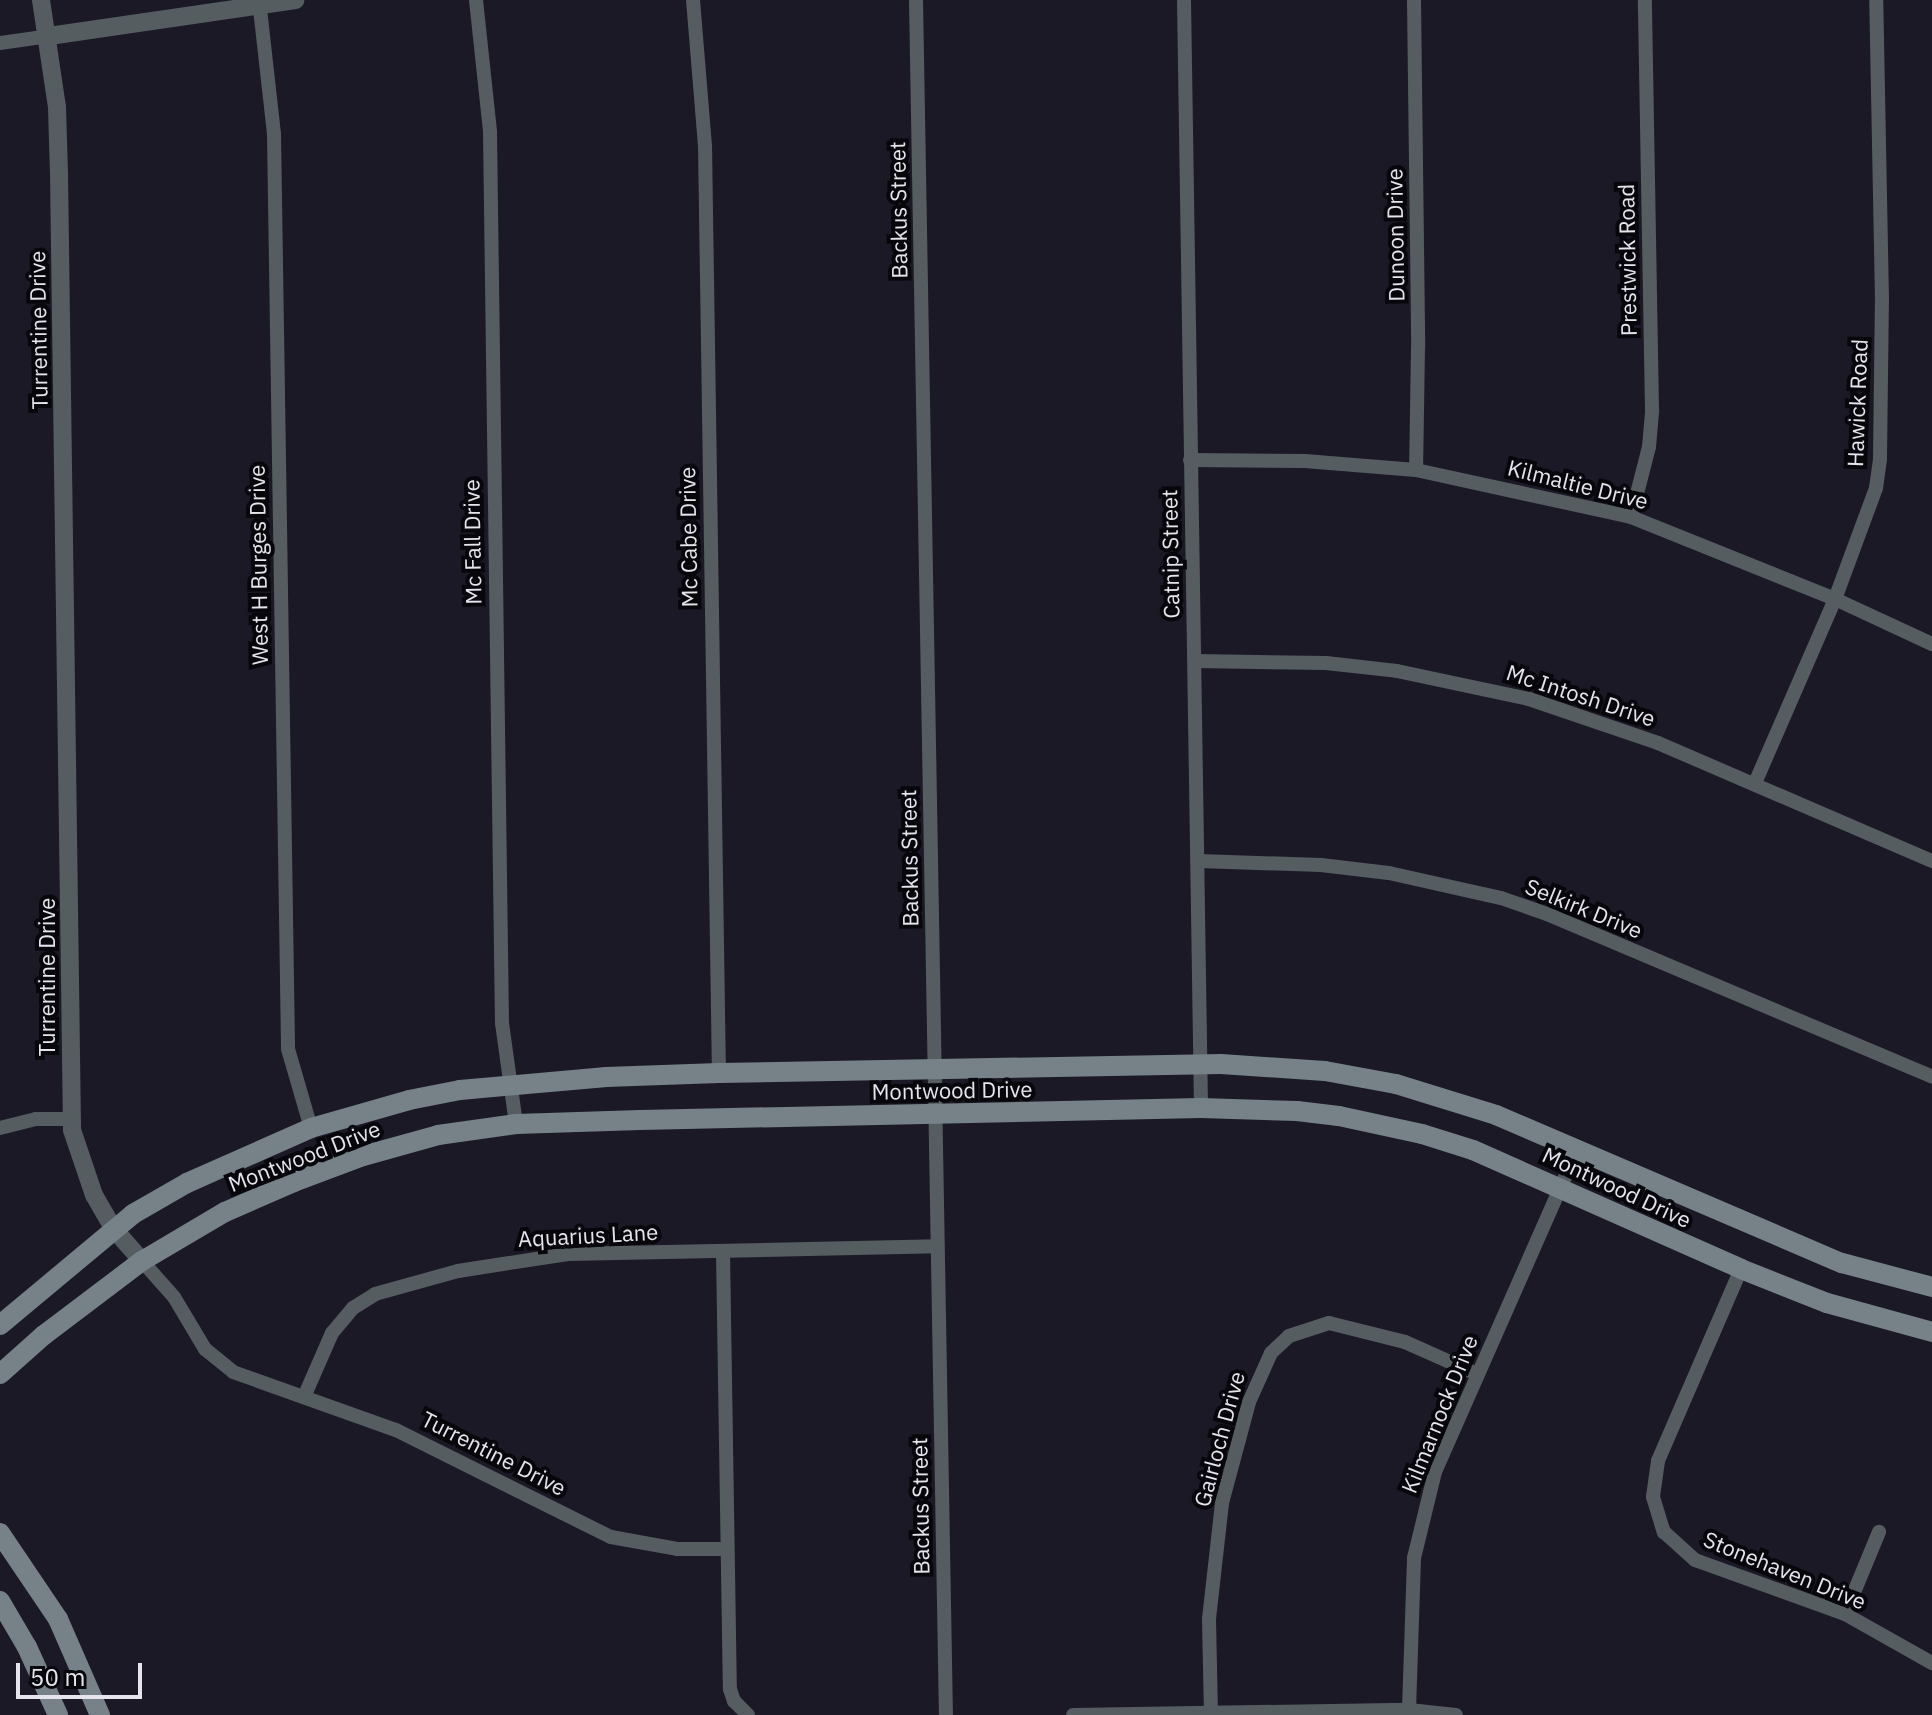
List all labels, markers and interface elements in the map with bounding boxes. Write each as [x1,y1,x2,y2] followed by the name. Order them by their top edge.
[884,141,912,279] street label: Backus Street
[1381,168,1409,302] street label: Dunoon Drive
[1612,184,1642,336] street label: Prestwick Road
[23,250,53,410] street label: Turrentine Drive
[1842,339,1872,467] street label: Hawick Road
[1505,454,1651,514] street label: Kilmaltie Drive
[243,465,273,665] street label: West H Burges Drive
[674,466,702,608] street label: Mc Cabe Drive
[458,479,486,605] street label: Mc Fall Drive
[1156,489,1184,619] street label: Catnip Street
[1503,659,1659,731] street label: Mc Intosh Drive
[895,789,923,927] street label: Backus Street
[1522,873,1646,943] street label: Selkirk Drive
[34,898,60,1056] street label: Turrentine Drive
[871,1075,1033,1105] street label: Montwood Drive
[224,1115,384,1197] street label: Montwood Drive
[1539,1141,1695,1233] street label: Montwood Drive
[517,1218,659,1252] street label: Aquarius Lane
[1395,1331,1483,1497] street label: Kilmarnock Drive
[1188,1369,1250,1509] street label: Gairloch Drive
[417,1405,571,1501] street label: Turrentine Drive
[906,1437,934,1575] street label: Backus Street
[1700,1525,1870,1615] street label: Stonehaven Drive
[20,1647,146,1697] scale bar
[30,1661,85,1693] text: 50 m

